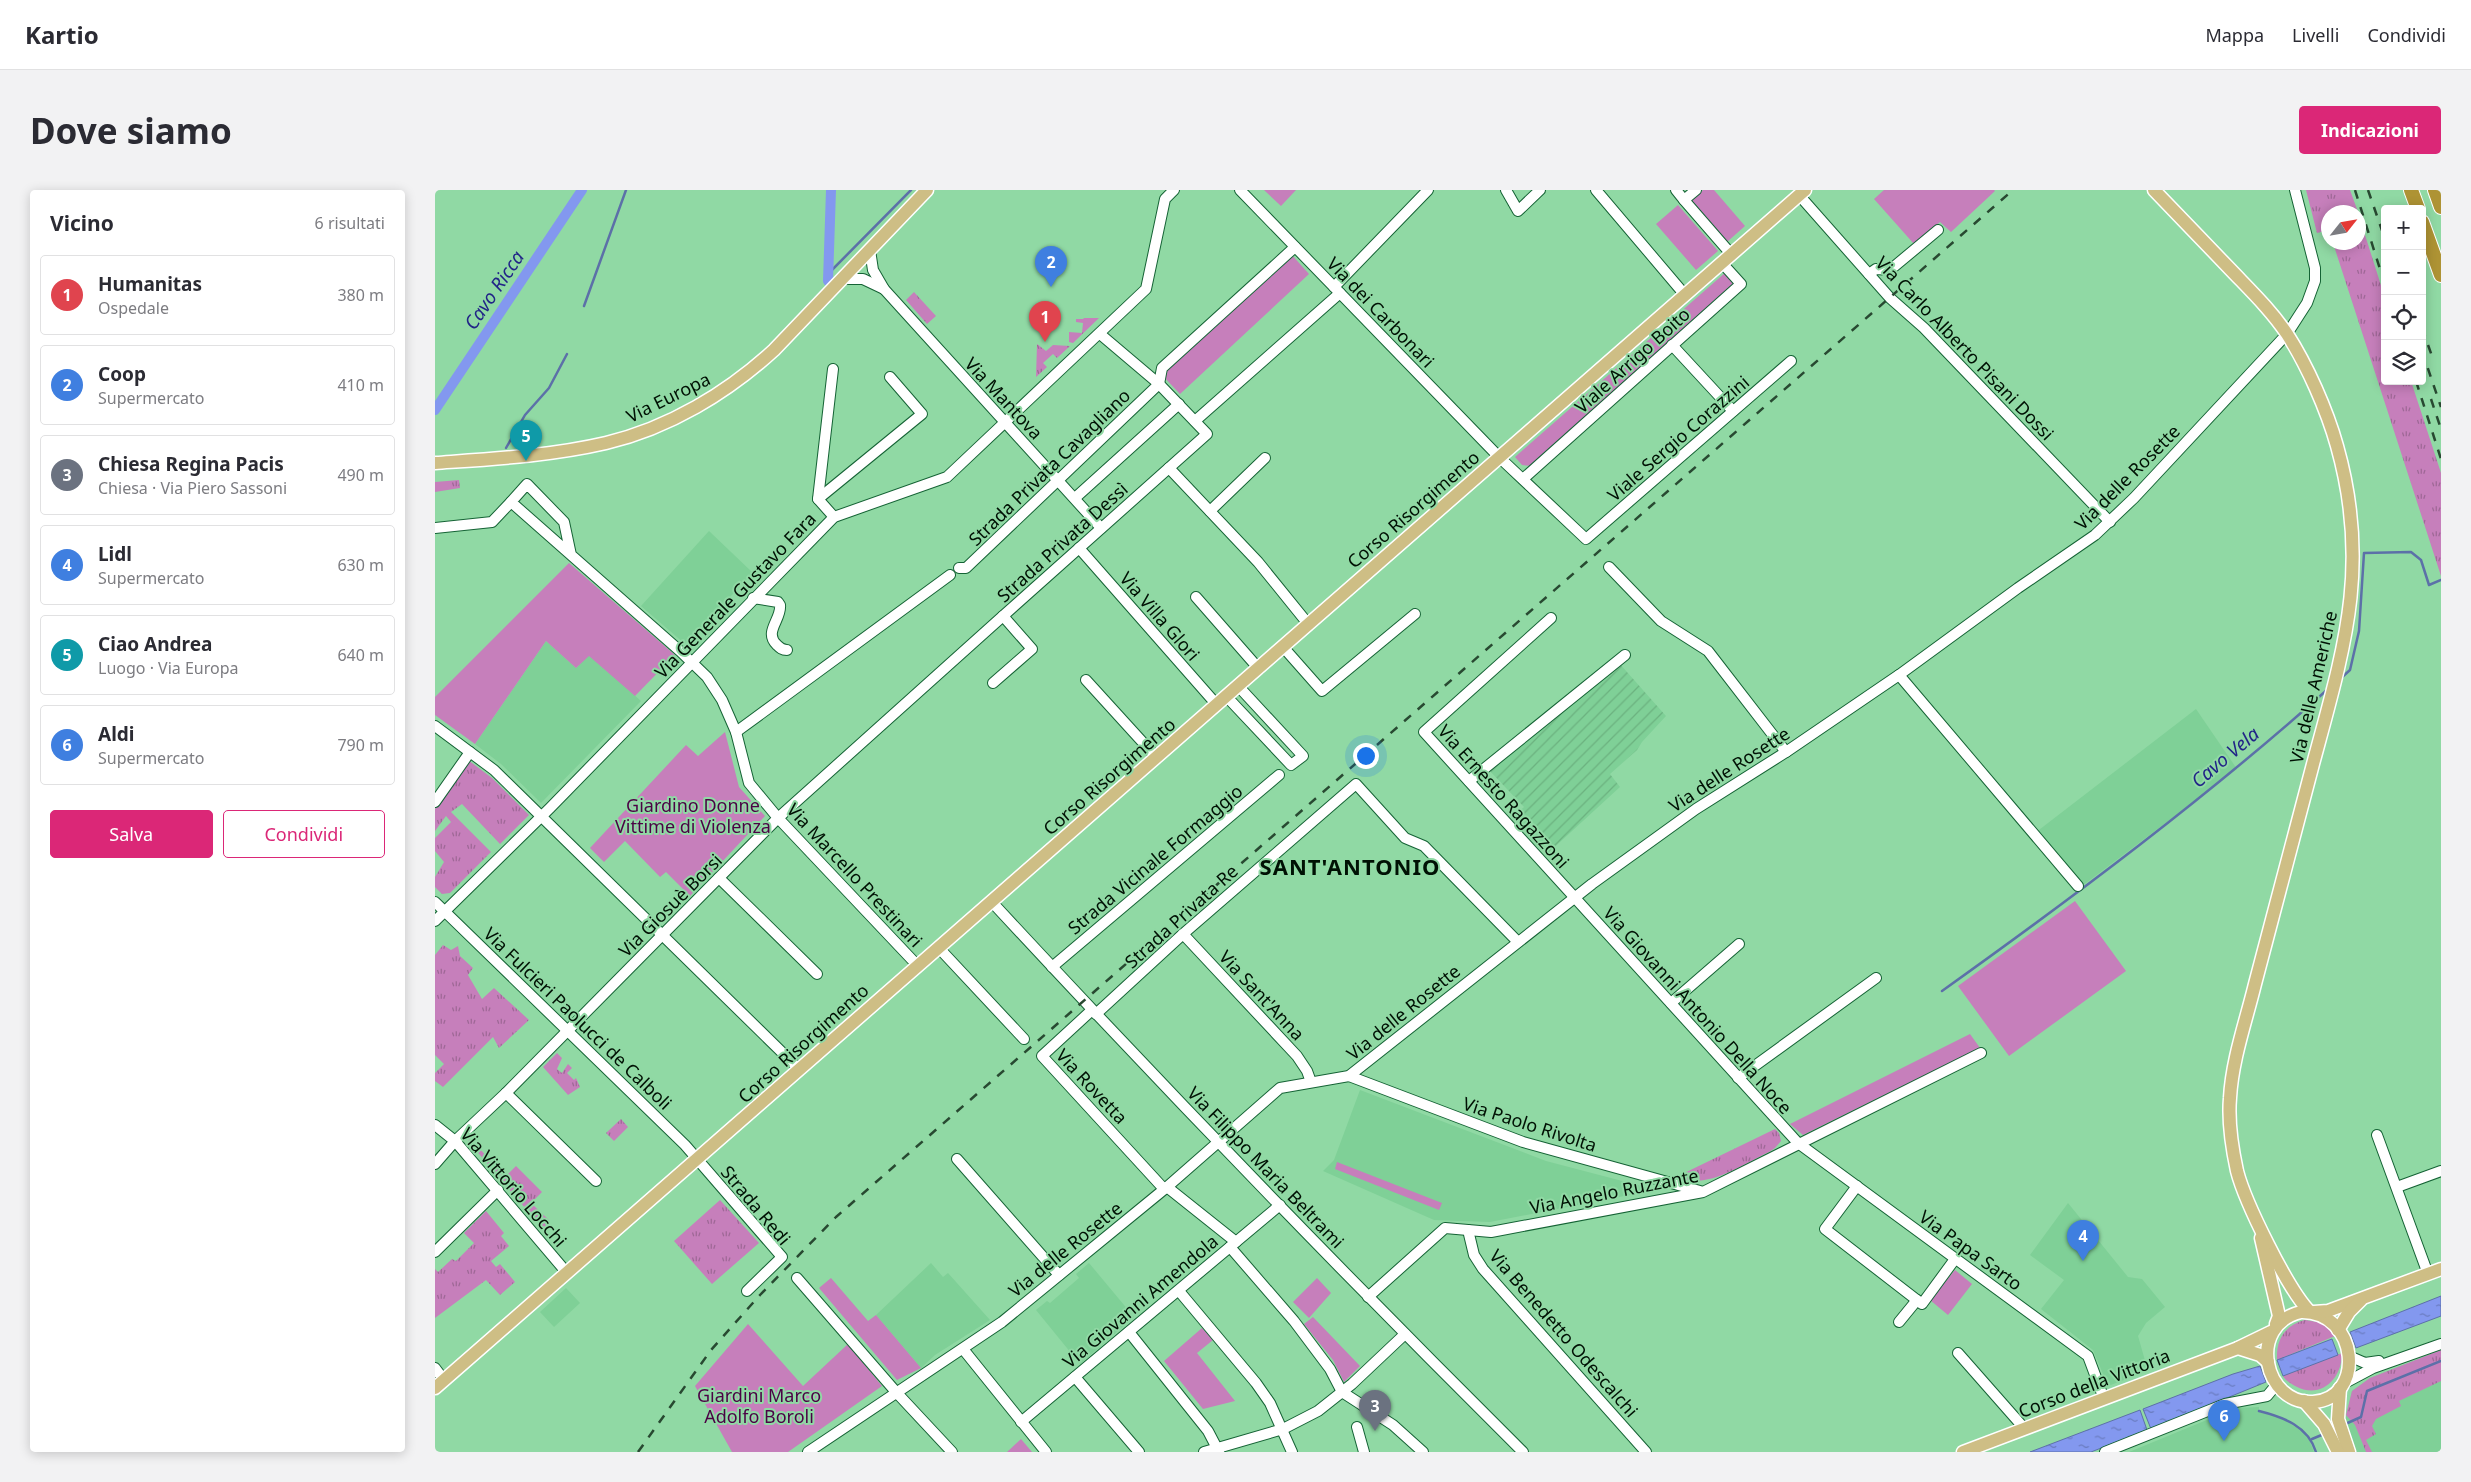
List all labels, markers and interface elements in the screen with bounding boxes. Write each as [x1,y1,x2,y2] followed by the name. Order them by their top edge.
[25,18,99,51] text: Kartio
[2205,23,2264,47] text: Mappa
[2292,23,2339,47] text: Livelli
[2367,23,2446,47] text: Condividi
[2299,106,2441,154] button: Indicazioni
[30,107,232,154] text: Dove siamo
[2321,205,2366,250] north arrow
[2381,205,2426,385] map controls
[2381,205,2426,250] button: +
[50,209,114,237] text: Vicino
[315,212,385,234] text: 6 risultati
[458,245,530,335] water label: Cavo Ricca
[1035,246,1067,287] pin: 2
[2381,250,2426,295] button: −
[1871,251,2059,445] street label: Via Carlo Alberto Pisani Dossi
[1322,252,1440,372] street label: Via dei Carbonari
[98,271,202,297] text: Humanitas
[62,284,72,306] text: 1
[337,284,384,306] text: 380 m
[2381,295,2426,340] button: locate
[98,297,169,319] text: Ospedale
[1029,301,1061,342] pin: 1
[1569,302,1695,418] street label: Viale Arrigo Boito
[2381,340,2426,385] button: layers
[960,352,1048,444] street label: Via Mantova
[98,361,146,387] text: Coop
[622,366,714,428] street label: Via Europa
[1602,370,1754,506] street label: Viale Sergio Corazzini
[62,374,72,396] text: 2
[337,374,384,396] text: 410 m
[963,383,1135,551] street label: Strada Privata Cavagliano
[98,387,205,409] text: Supermercato
[2069,419,2185,535] street label: Via delle Rosette
[510,420,542,461] pin: 5
[1342,445,1484,573] street label: Corso Risorgimento
[98,451,284,477] text: Chiesa Regina Pacis
[62,464,72,486] text: 3
[337,464,384,486] text: 490 m
[98,477,287,499] text: Chiesa · Via Piero Sassoni
[992,477,1132,607] street label: Strada Privata Dessì
[649,507,821,683] street label: Via Generale Gustavo Fara
[98,541,132,567] text: Lidl
[62,554,72,576] text: 4
[337,554,384,576] text: 630 m
[1115,566,1205,666] street label: Via Villa Glori
[98,567,205,589] text: Supermercato
[2284,608,2342,766] street label: Via delle Americhe
[98,631,212,657] text: Ciao Andrea
[62,644,72,666] text: 5
[337,644,384,666] text: 640 m
[98,657,239,679] text: Luogo · Via Europa
[1038,712,1180,840] street label: Corso Risorgimento
[1433,719,1575,873] street label: Via Ernesto Ragazzoni
[98,721,135,747] text: Aldi
[1664,721,1794,817] street label: Via delle Rosette
[2185,721,2265,793] water label: Cavo Vela
[62,734,72,756] text: 6
[337,734,384,756] text: 790 m
[1353,743,1379,769] your location
[98,747,205,769] text: Supermercato
[1063,779,1247,939] street label: Strada Vicinale Formaggio
[615,793,771,838] park label: Giardino Donne Vittime di Violenza
[782,798,928,952] street label: Via Marcello Prestinari
[50,810,213,858] button: Salva
[223,810,385,858] button: Condividi
[613,848,727,962] street label: Via Giosuè Borsi
[1260,851,1440,881] district label: SANT'ANTONIO
[1119,859,1243,973] street label: Strada Privata Re
[1598,901,1798,1119] street label: Via Giovanni Antonio Della Noce
[479,921,677,1115] street label: Via Fulcieri Paolucci de Calboli
[1214,945,1310,1045] street label: Via Sant'Anna
[1341,959,1465,1065] street label: Via delle Rosette
[733,978,873,1108] street label: Corso Risorgimento
[1051,1043,1133,1129] street label: Via Rovetta
[1182,1081,1350,1253] street label: Via Filippo Maria Beltrami
[1460,1091,1600,1157] street label: Via Paolo Rivolta
[456,1122,572,1252] street label: Via Vittorio Locchi
[716,1160,796,1250] street label: Strada Redi
[1528,1163,1700,1219] street label: Via Angelo Ruzzante
[1003,1196,1127,1302] street label: Via delle Rosette
[1915,1204,2027,1296] street label: Via Papa Sarto
[2067,1220,2099,1261] pin: 4
[1057,1229,1223,1373] street label: Via Giovanni Amendola
[1484,1244,1644,1422] street label: Via Benedetto Odescalchi
[2015,1343,2173,1423] street label: Corso della Vittoria
[697,1383,821,1428] park label: Giardini Marco Adolfo Boroli
[1359,1390,1391,1431] pin: 3
[2208,1400,2240,1441] pin: 6

